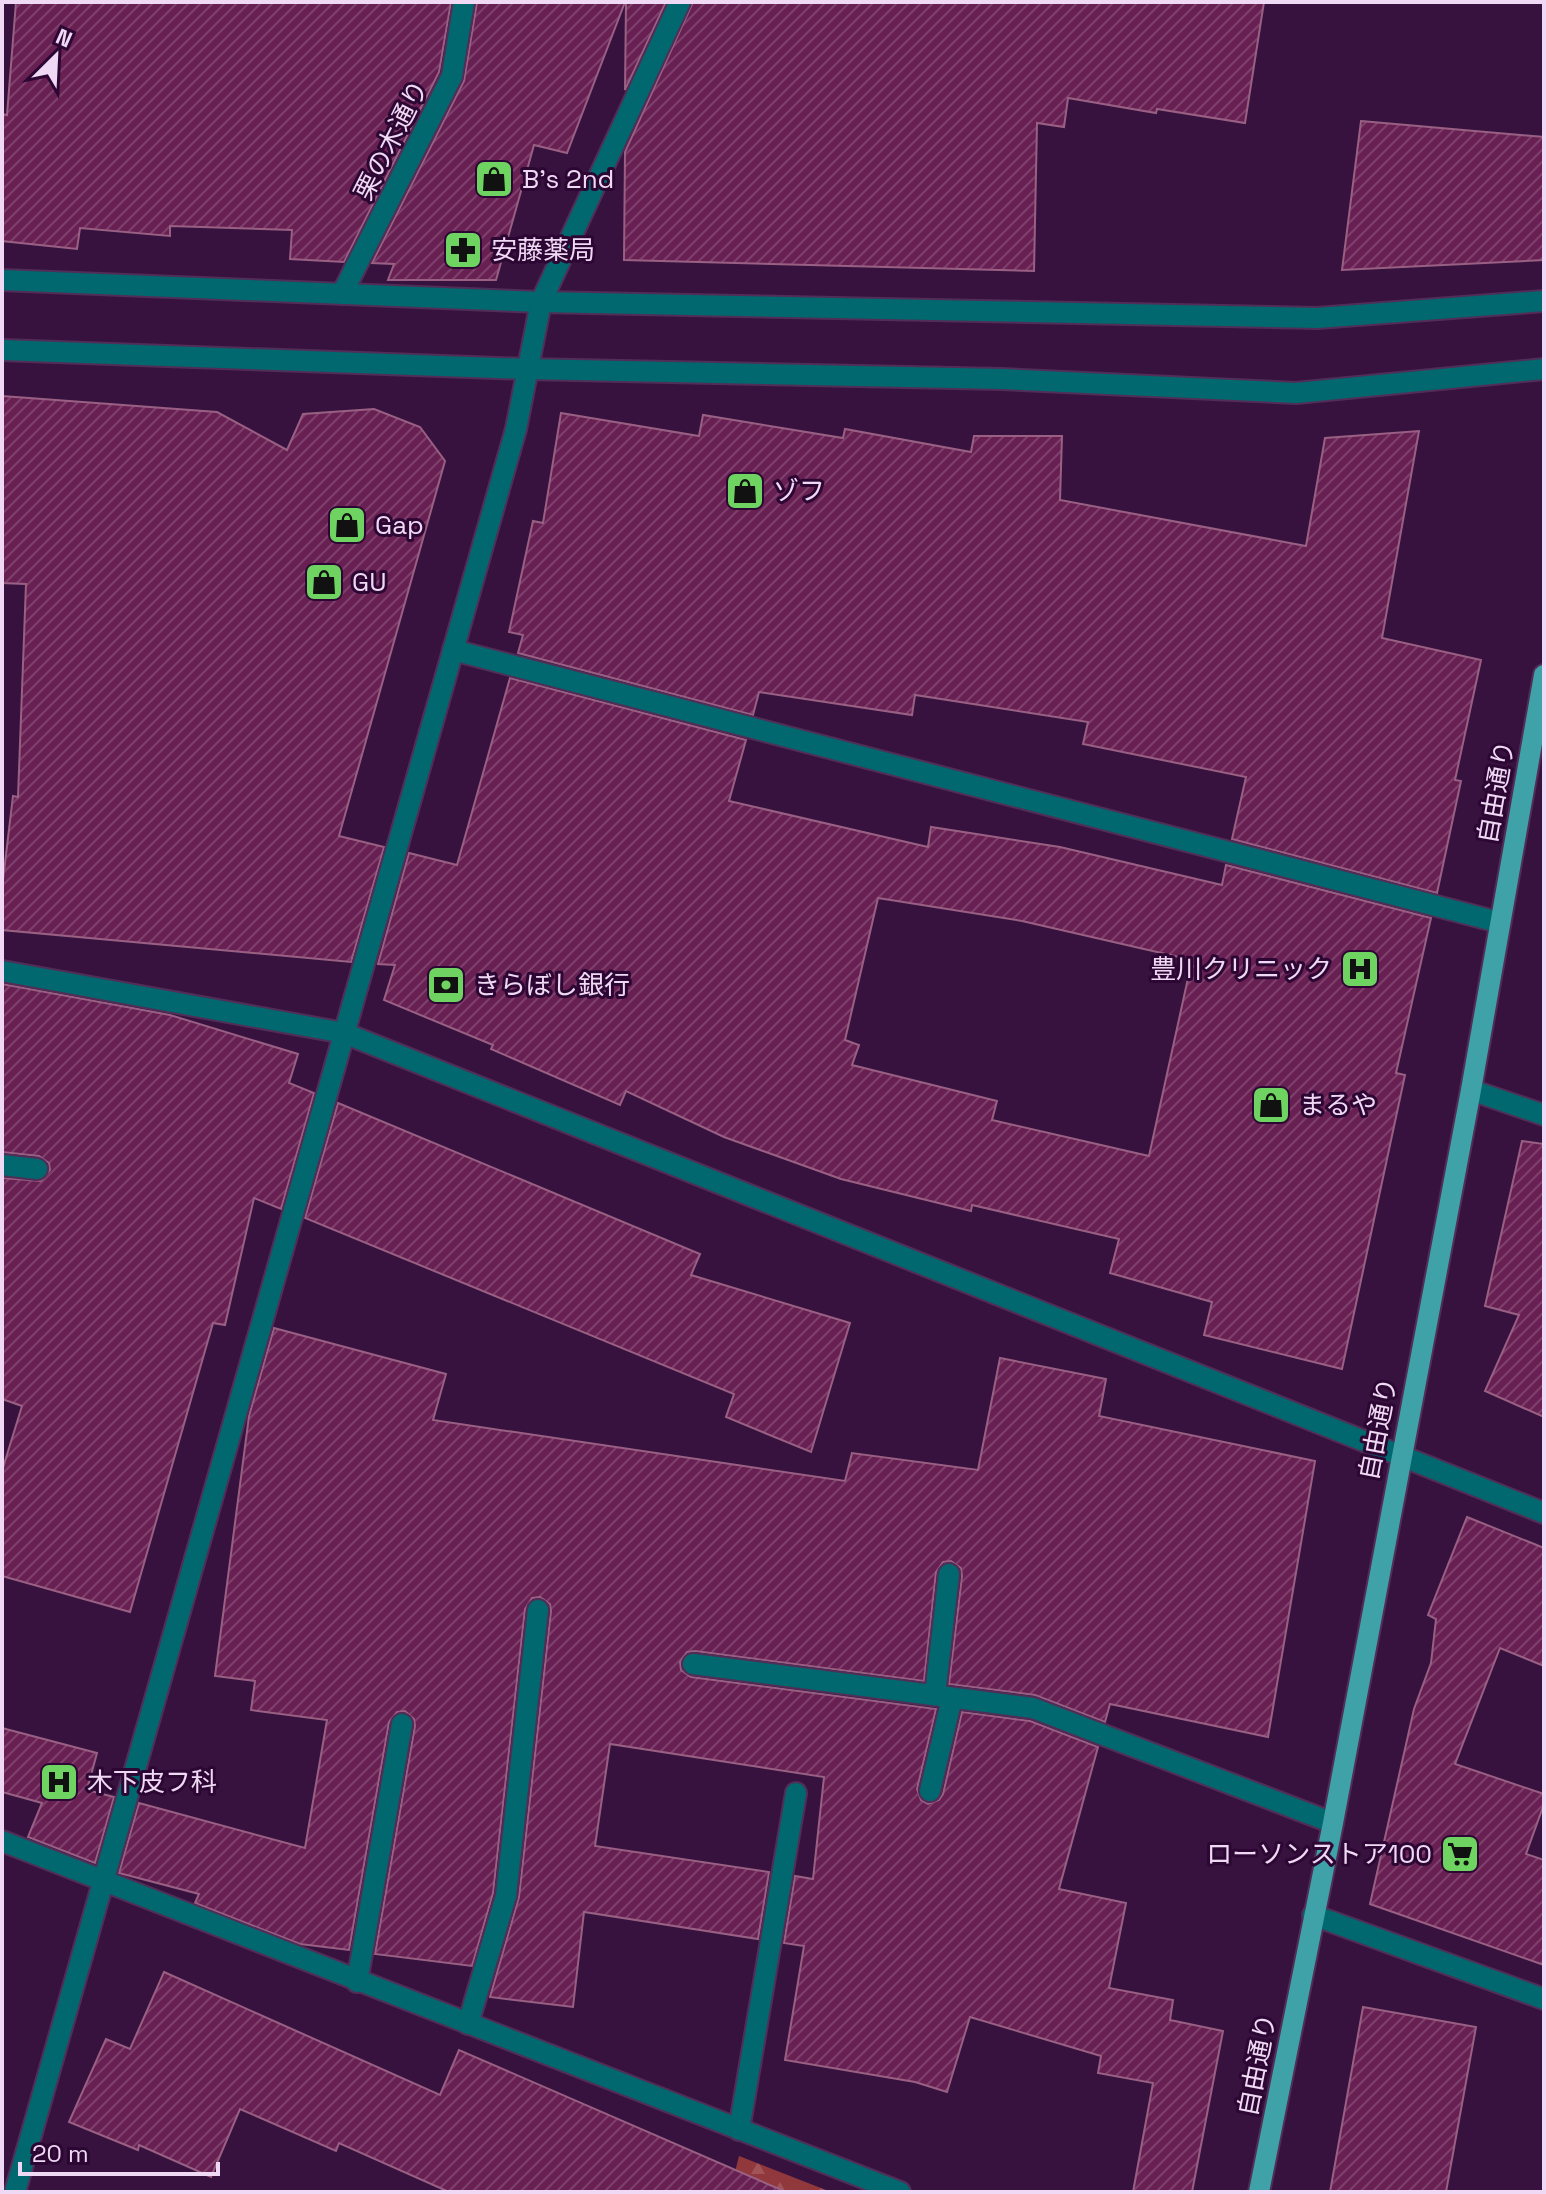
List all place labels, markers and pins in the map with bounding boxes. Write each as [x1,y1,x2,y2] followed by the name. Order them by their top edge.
[473,158,515,200] shop icon: B's 2nd
[522,162,614,196] place label: B's 2nd
[442,229,484,271] pharmacy icon: 安藤薬局
[491,233,595,267] place label: 安藤薬局
[724,470,766,512] shop icon: ゾフ
[773,474,825,508] place label: ゾフ
[326,504,368,546] shop icon: Gap
[375,508,424,542] place label: Gap
[303,561,345,603] shop icon: GU
[352,565,386,599] place label: GU
[1339,948,1381,990] hospital icon: 豊川クリニック
[1150,952,1332,986] place label: 豊川クリニック
[425,964,467,1006] bank icon: きらぼし銀行
[474,968,630,1002] place label: きらぼし銀行
[1250,1084,1292,1126] shop icon: まるや
[1299,1088,1377,1122] place label: まるや
[38,1761,80,1803] hospital icon: 木下皮フ科
[87,1765,217,1799] place label: 木下皮フ科
[1439,1833,1481,1875] supermarket icon: ローソンストア100
[1206,1837,1432,1871] place label: ローソンストア100

